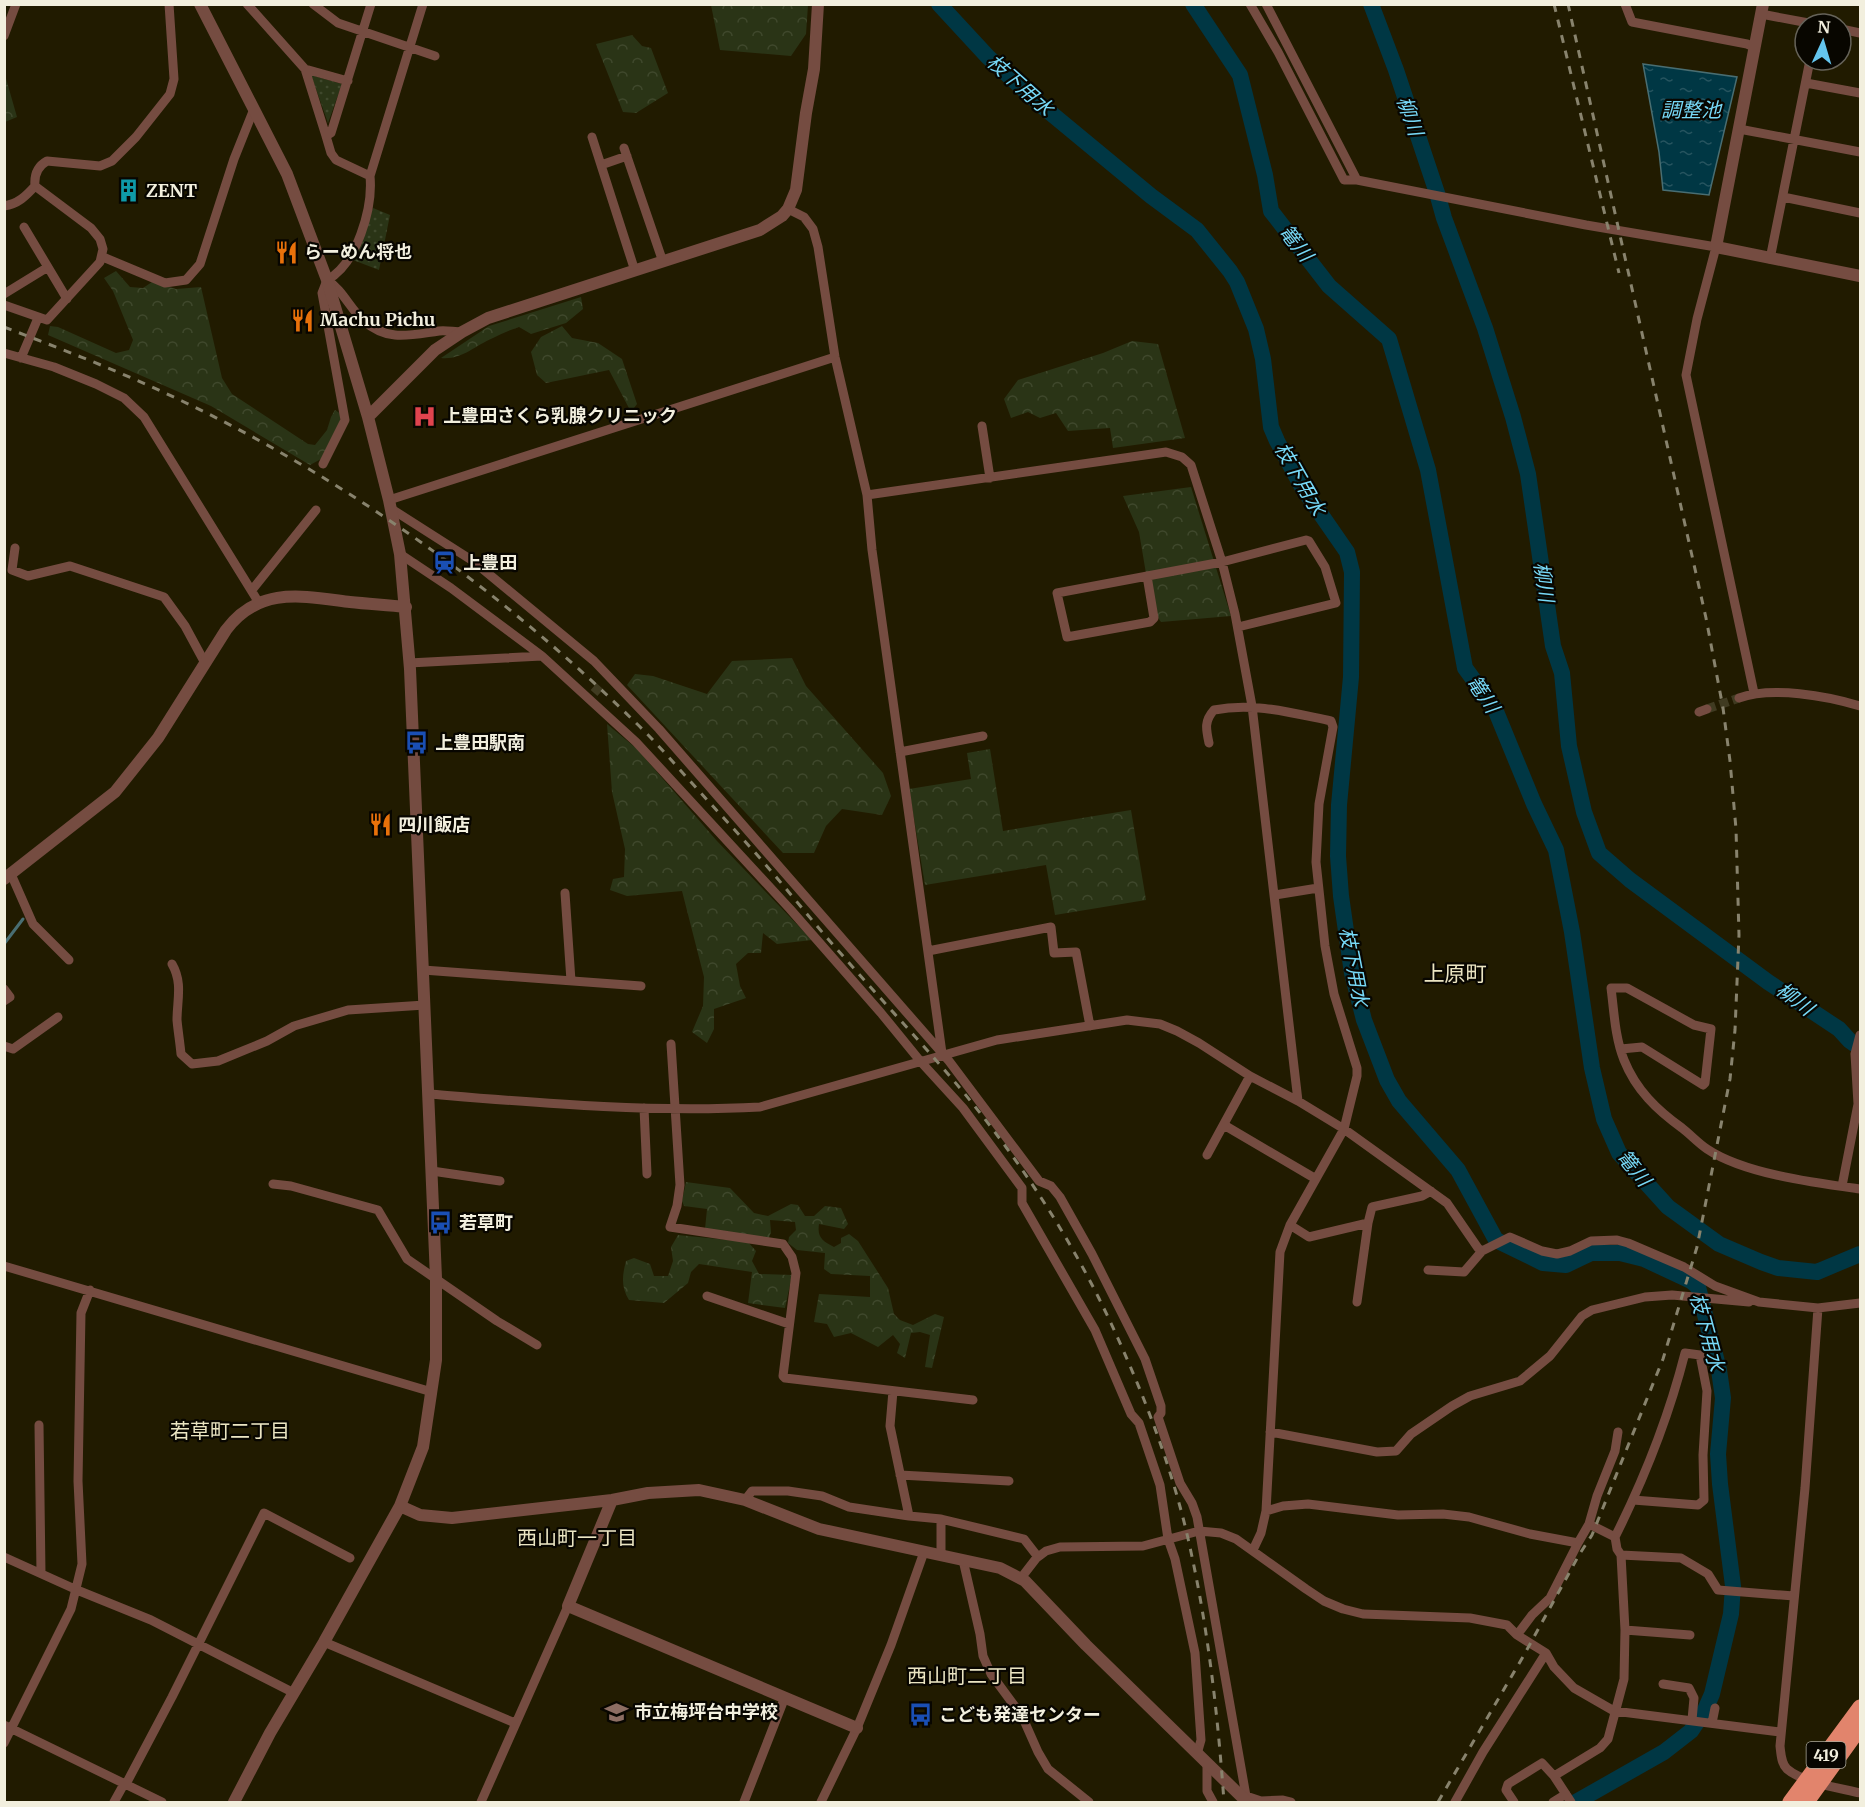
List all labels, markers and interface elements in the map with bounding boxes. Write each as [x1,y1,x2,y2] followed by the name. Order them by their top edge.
[1793,12,1853,72] north arrow
[1817,17,1831,37] text: N
[982,49,1060,122] water label: 枝下用水
[1392,93,1429,141] water label: 柳川
[1661,97,1723,122] water label: 調整池
[115,178,141,204] building icon: ZENT
[146,179,197,202] place label: ZENT
[1274,219,1320,268] water label: 篭川
[273,239,299,265] restaurant icon: らーめん将也
[304,240,412,263] place label: らーめん将也
[289,307,315,333] restaurant icon: Machu Pichu
[320,308,435,331] place label: Machu Pichu
[412,403,438,429] hospital icon: 上豊田さくら乳腺クリニック
[443,404,677,427] place label: 上豊田さくら乳腺クリニック
[1270,438,1332,521] water label: 枝下用水
[432,550,458,576] station icon: 上豊田
[463,551,517,574] place label: 上豊田
[1529,560,1560,605] water label: 柳川
[1462,670,1506,719] water label: 篭川
[404,730,430,756] bus stop icon: 上豊田駅南
[435,731,525,754] place label: 上豊田駅南
[367,812,393,838] restaurant icon: 四川飯店
[398,813,470,836] place label: 四川飯店
[1335,925,1375,1011] water label: 枝下用水
[1424,960,1487,987] district label: 上原町
[1772,977,1820,1022] water label: 柳川
[1612,1144,1658,1193] water label: 篭川
[428,1210,454,1236] bus stop icon: 若草町
[459,1211,513,1234] place label: 若草町
[1685,1290,1730,1376] water label: 枝下用水
[170,1418,290,1443] district label: 若草町二丁目
[517,1525,637,1550] district label: 西山町一丁目
[907,1663,1027,1688] district label: 西山町二丁目
[603,1699,629,1725] school or university icon: 市立梅坪台中学校
[634,1700,778,1723] place label: 市立梅坪台中学校
[908,1702,934,1728] bus stop icon: こども発達センター
[939,1703,1101,1726] place label: こども発達センター
[1806,1742,1846,1768] road number: 419

